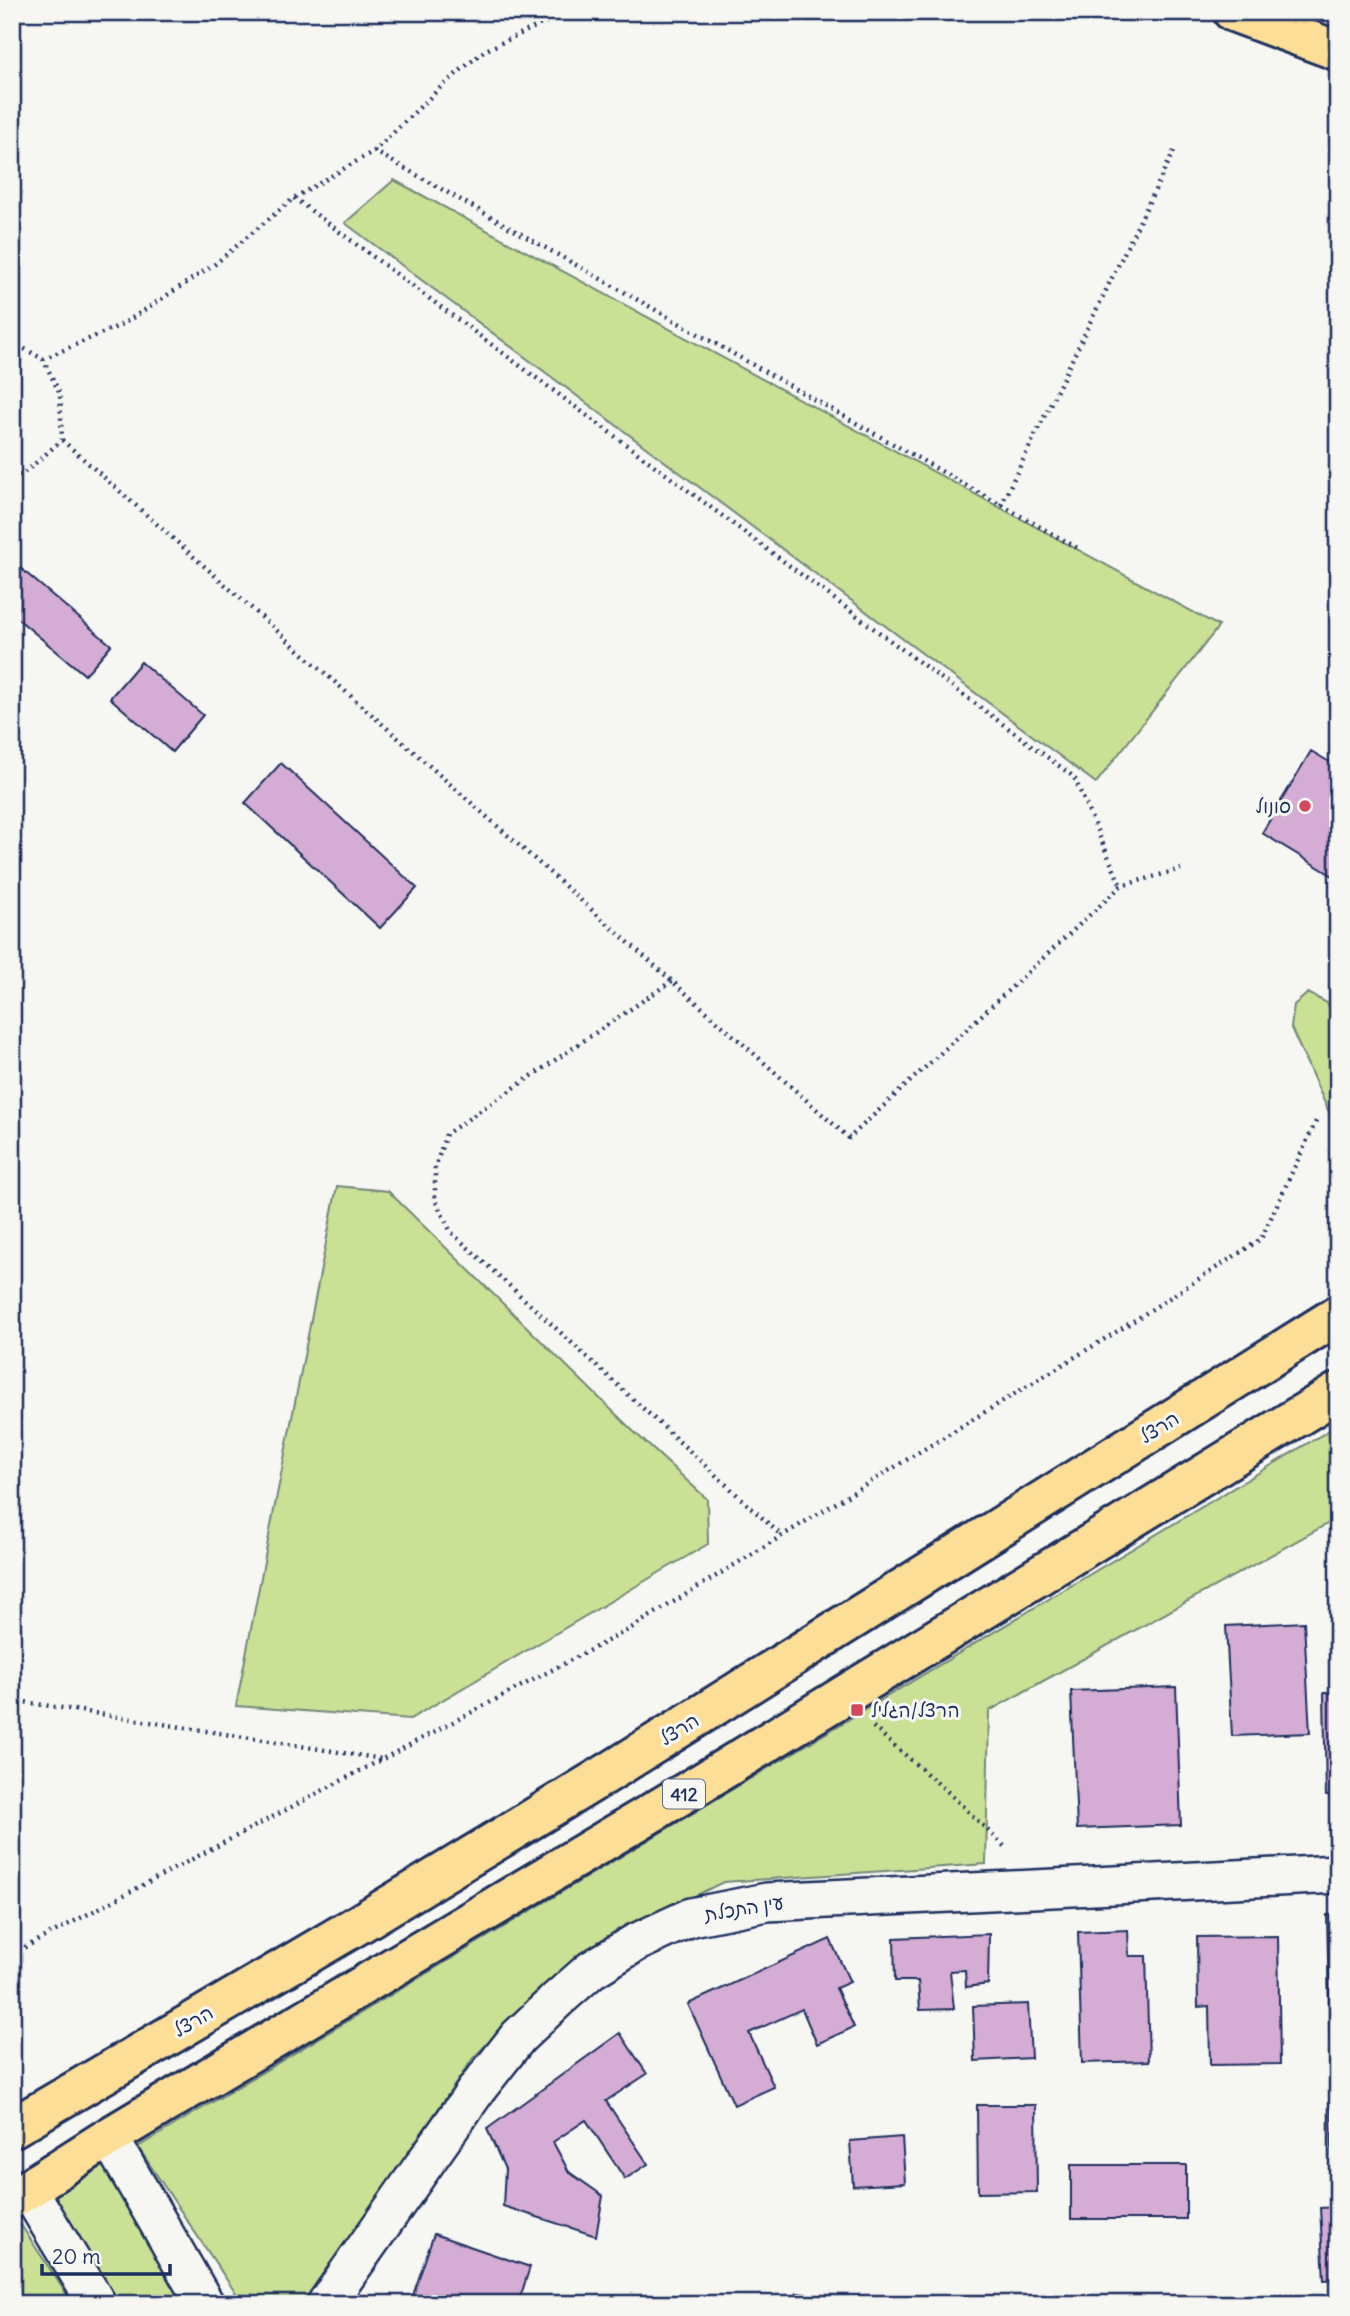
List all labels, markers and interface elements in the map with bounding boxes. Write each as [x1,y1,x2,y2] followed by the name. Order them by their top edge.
[1256,794,1291,818] place label: סונול
[1297,798,1313,814] marker: סונול
[1135,1406,1183,1448] street label: הרצל
[871,1698,960,1722] place label: הרצל/הגליל
[849,1702,865,1718] marker: הרצל/הגליל
[655,1708,703,1750] street label: הרצל
[663,1779,705,1808] road number: 412
[702,1890,785,1926] street label: עין התכלת
[169,2000,217,2042] street label: הרצל
[42,2232,170,2276] scale bar
[52,2243,101,2270] text: 20 m

